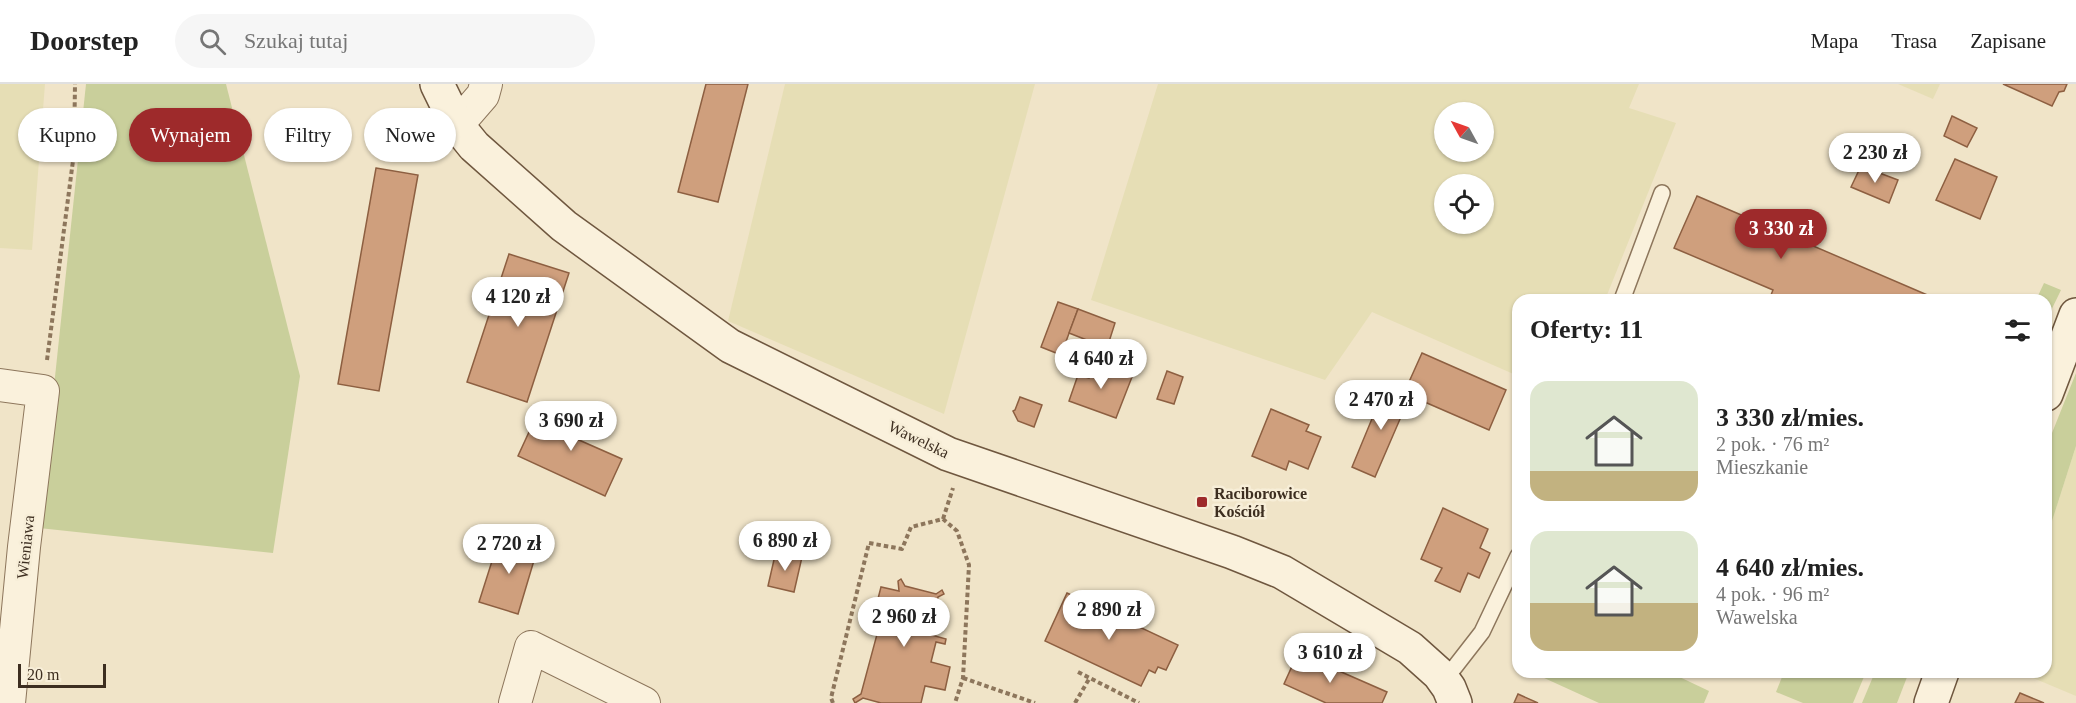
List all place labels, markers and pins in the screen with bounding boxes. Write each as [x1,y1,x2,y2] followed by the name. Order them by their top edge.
[1813,133,1937,184] pin: 2 230 zł
[1719,209,1843,260] pin: 3 330 zł
[456,277,580,328] pin: 4 120 zł
[1039,339,1163,390] pin: 4 640 zł
[1319,380,1443,431] pin: 2 470 zł
[509,401,633,452] pin: 3 690 zł
[1214,485,1307,520] place label: Raciborowice Kościół
[1195,495,1209,509] marker: Raciborowice Kościół
[723,521,847,572] pin: 6 890 zł
[447,524,571,575] pin: 2 720 zł
[1047,590,1171,641] pin: 2 890 zł
[842,597,966,648] pin: 2 960 zł
[1268,633,1392,684] pin: 3 610 zł

